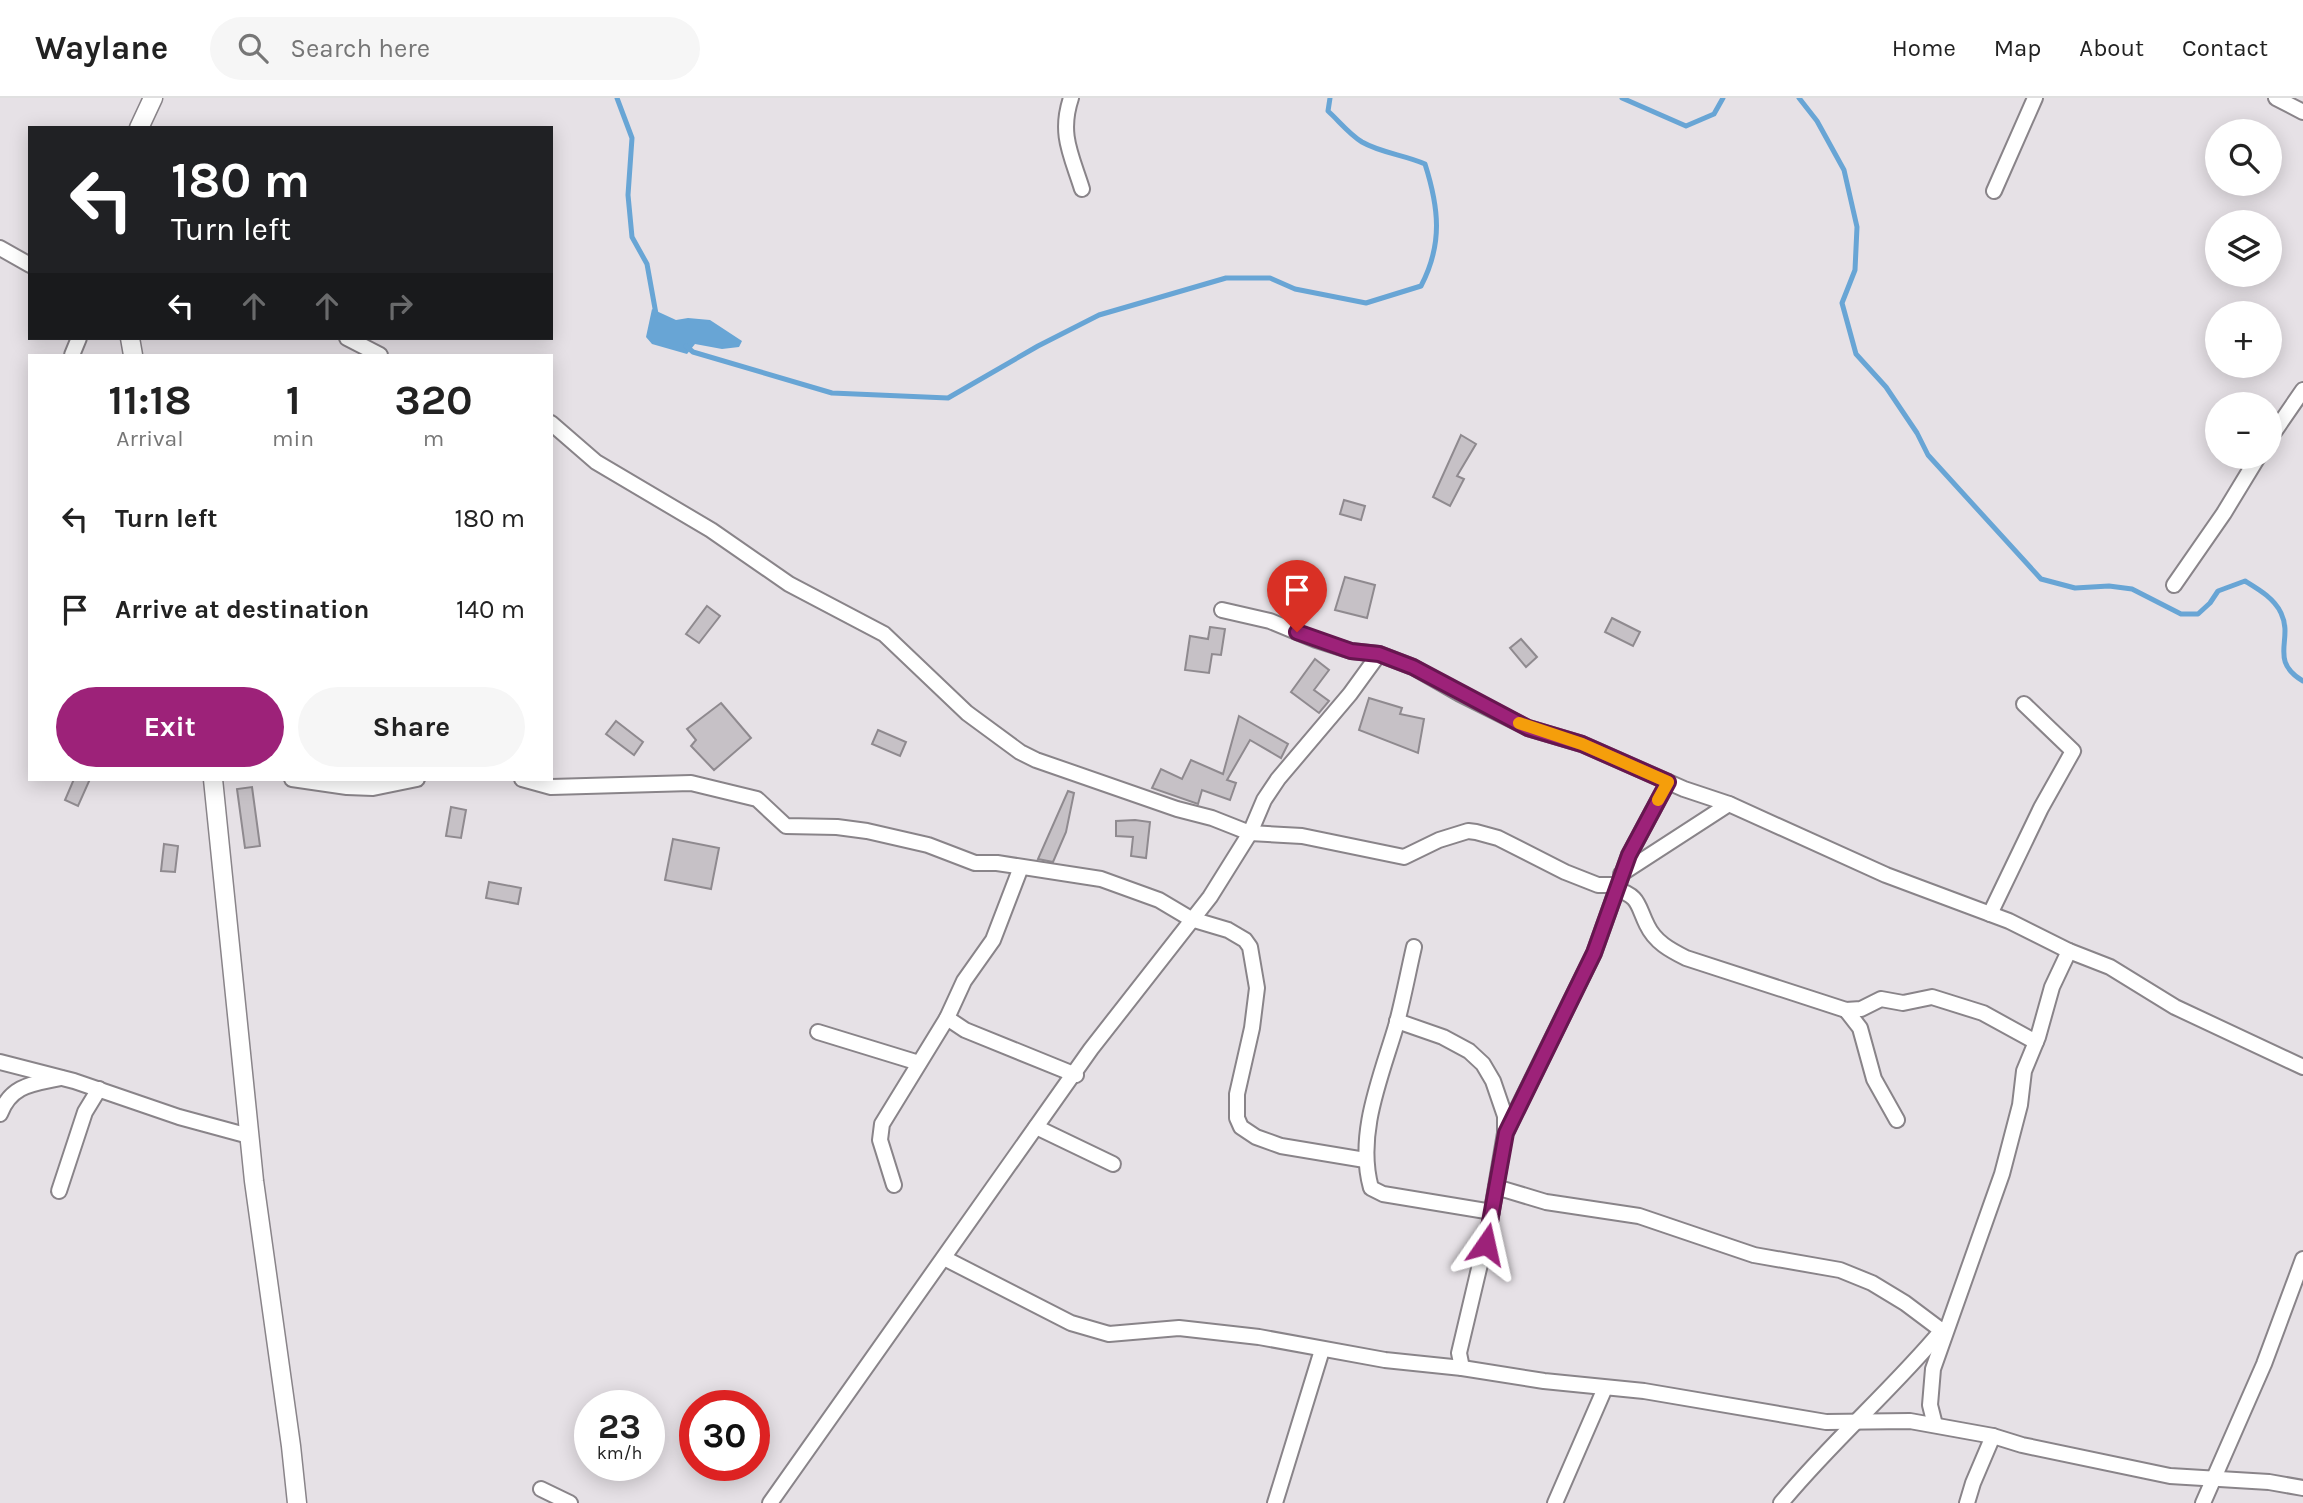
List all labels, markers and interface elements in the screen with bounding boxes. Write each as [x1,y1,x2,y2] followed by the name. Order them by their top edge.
[210,17,700,80] search box
[35,29,168,67] text: Waylane
[234,29,272,67] icon: search
[290,33,430,64] text: Search here
[1892,34,1956,62] text: Home
[1994,34,2041,62] text: Map
[2079,34,2144,62] text: About
[2182,34,2268,62] text: Contact
[2205,119,2282,469] map controls
[2205,119,2282,196] button: search
[171,152,310,209] text: 180 m
[56,154,147,245] icon: left
[2205,210,2282,287] button: layers
[171,211,291,248] text: Turn left
[162,287,200,325] icon: left
[235,287,273,325] icon: ahead
[308,287,346,325] icon: ahead
[381,287,419,325] icon: right
[2205,301,2282,378] button: +
[108,375,192,425] text: 11:18
[286,375,301,425] text: 1
[395,375,473,425] text: 320
[2205,392,2282,469] button: −
[116,425,184,452] text: Arrival
[272,425,314,452] text: min
[423,425,444,452] text: m
[56,500,94,538] icon: left
[115,503,217,534] text: Turn left
[455,503,525,534] text: 180 m
[1267,560,1327,632] pin
[1278,571,1316,609] icon: arrive
[56,591,94,629] icon: arrive
[115,594,369,625] text: Arrive at destination
[456,594,525,625] text: 140 m
[56,687,284,767] button: Exit
[298,687,525,767] button: Share
[1449,1207,1523,1281] position arrow
[679,1390,770,1481] speed limit sign: 30
[598,1406,641,1447] text: 23
[597,1442,642,1464] text: km/h

